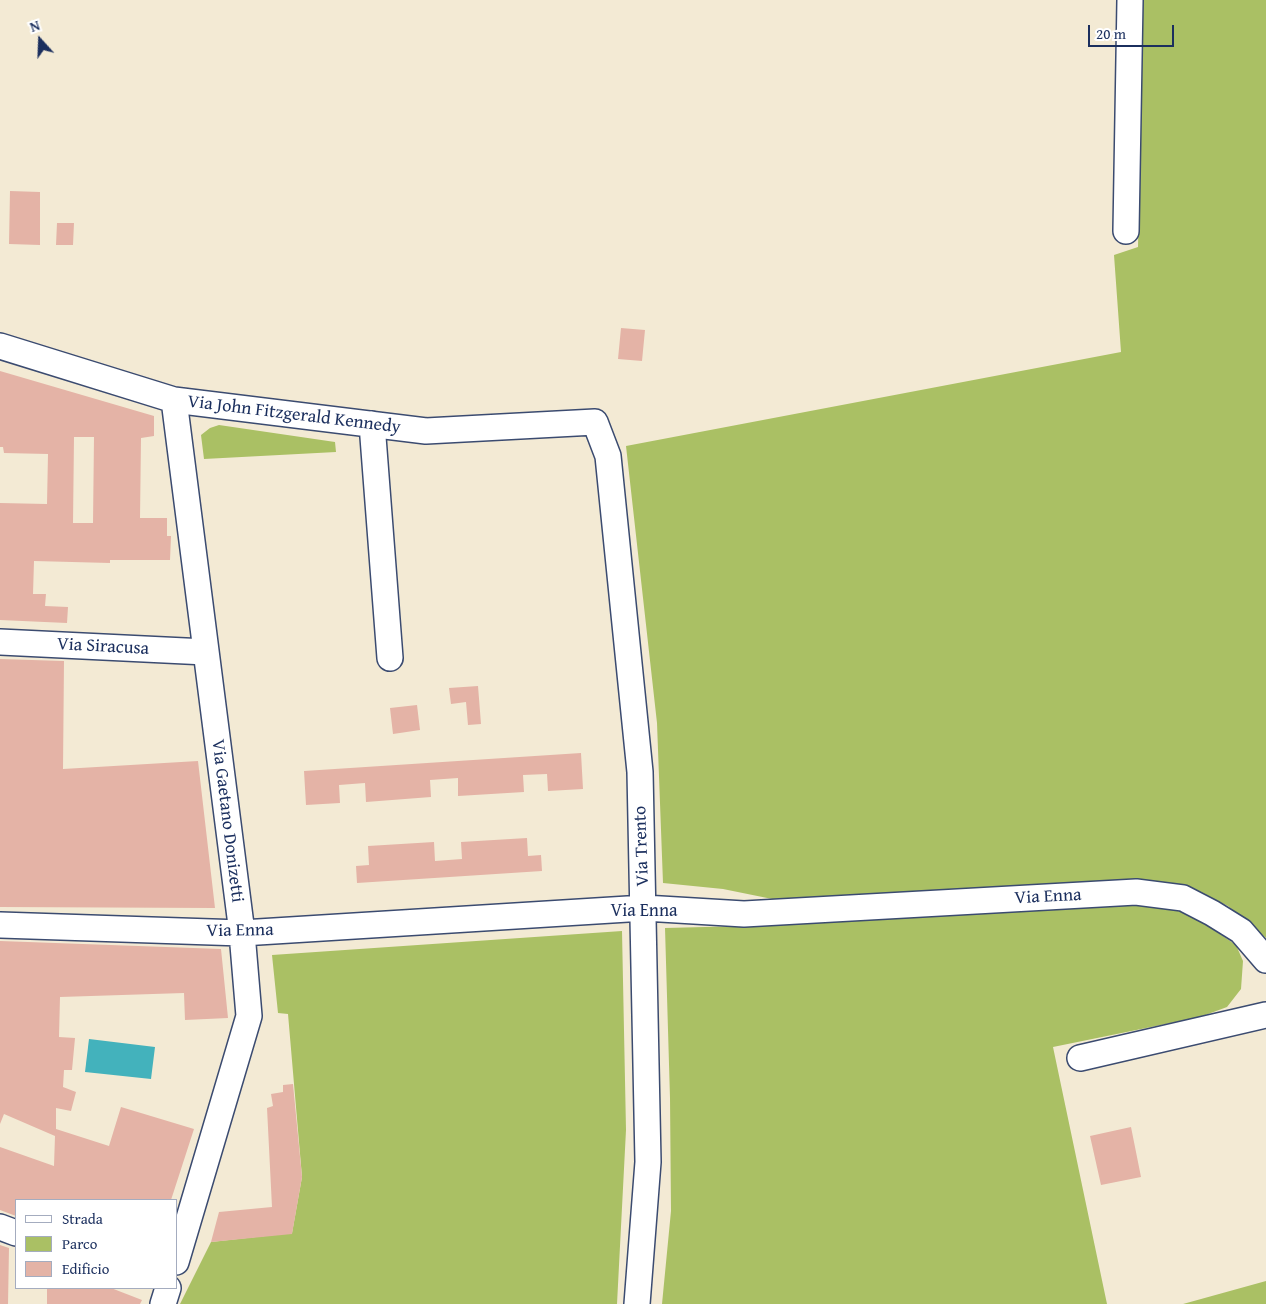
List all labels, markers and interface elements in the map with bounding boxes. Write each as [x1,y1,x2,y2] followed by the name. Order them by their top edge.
[15,15,65,65] north arrow
[27,15,43,37] text: N
[1091,15,1177,47] scale bar
[1096,23,1126,44] text: 20 m
[186,391,402,439] street label: Via John Fitzgerald Kennedy
[56,634,150,660] street label: Via Siracusa
[206,738,248,904] street label: Via Gaetano Donizetti
[630,805,654,887] street label: Via Trento
[1014,884,1082,910] street label: Via Enna
[610,900,678,922] street label: Via Enna
[206,920,274,942] street label: Via Enna
[15,1199,178,1289] legend
[62,1208,103,1229] text: Strada
[62,1233,97,1254] text: Parco
[62,1258,109,1279] text: Edificio

